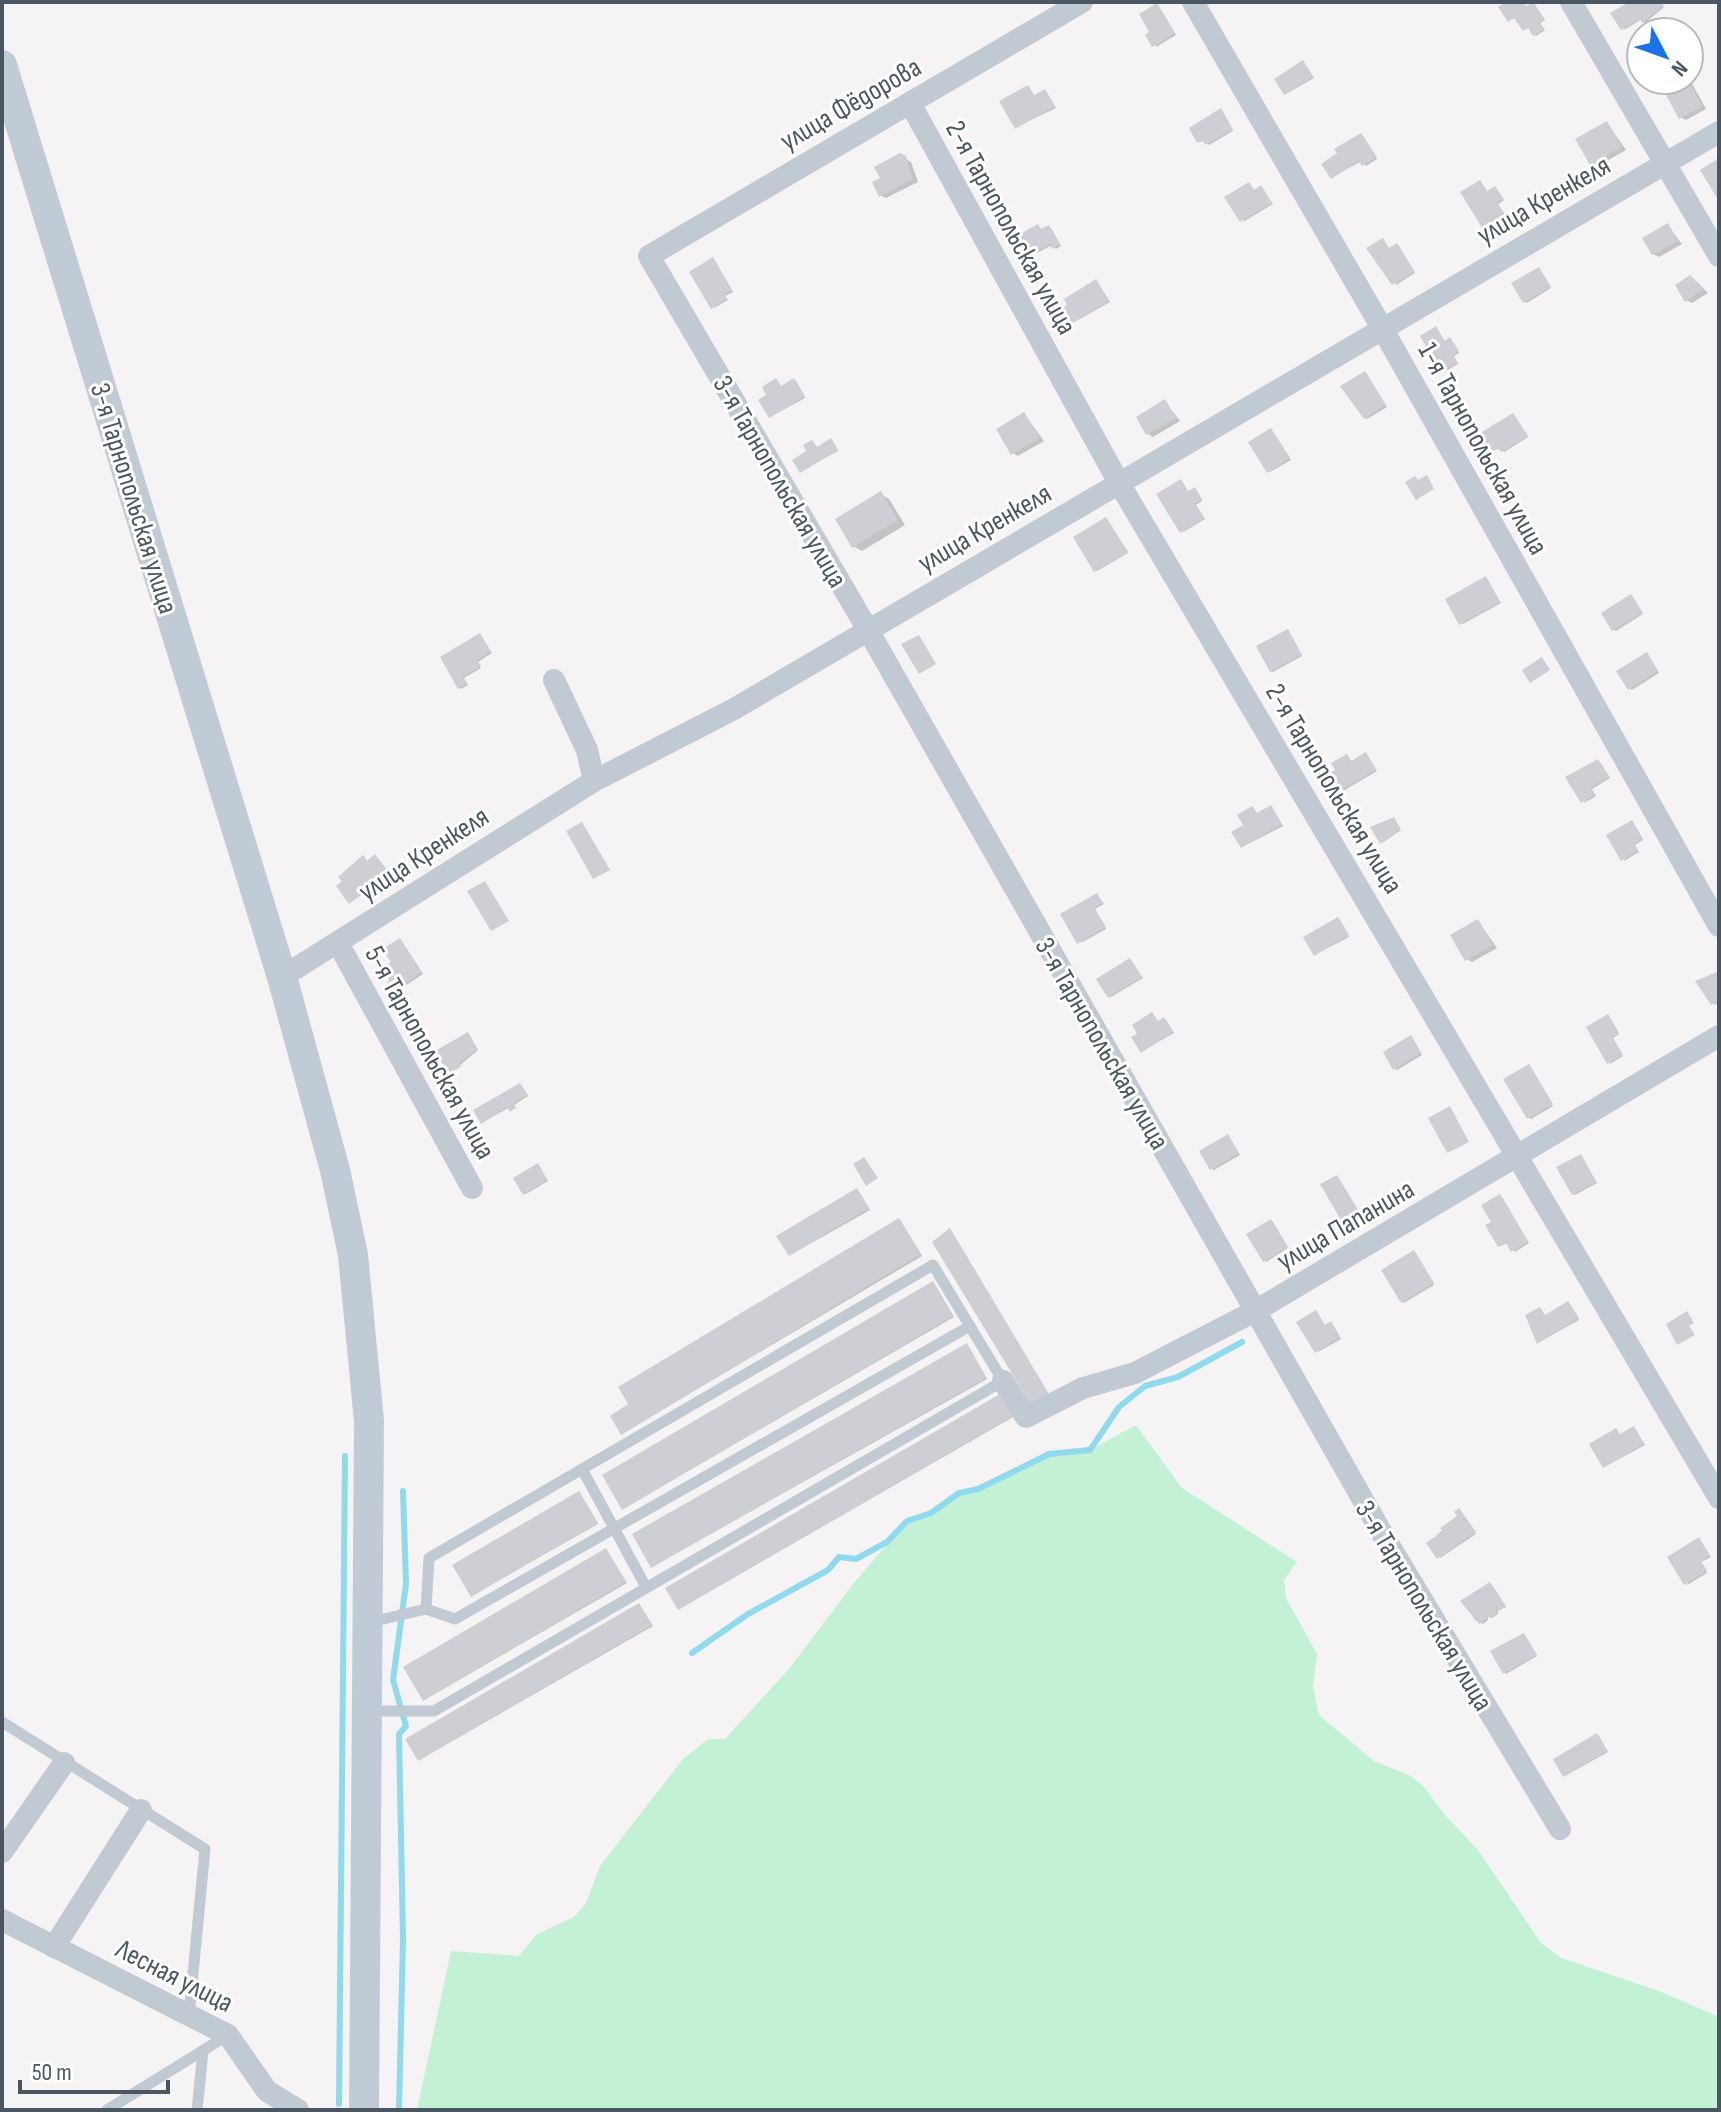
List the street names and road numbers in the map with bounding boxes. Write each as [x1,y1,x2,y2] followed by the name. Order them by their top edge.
[775,51,927,158] street label: улица Фёдорова
[938,115,1083,340] street label: 2-я Тарнопольская улица
[1471,149,1616,252] street label: улица Кренкеля
[1411,337,1555,560] street label: 1-я Тарнопольская улица
[706,370,854,594] street label: 3-я Тарнопольская улица
[83,379,184,618] street label: 3-я Тарнопольская улица
[912,477,1057,580] street label: улица Кренкеля
[1258,678,1409,900] street label: 2-я Тарнопольская улица
[353,800,495,909] street label: улица Кренкеля
[1028,932,1176,1156] street label: 3-я Тарнопольская улица
[357,940,502,1165] street label: 5-я Тарнопольская улица
[1271,1173,1420,1278] street label: улица Папанина
[1348,1495,1499,1717] street label: 3-я Тарнопольская улица
[109,1932,238,2020] street label: Лесная улица

